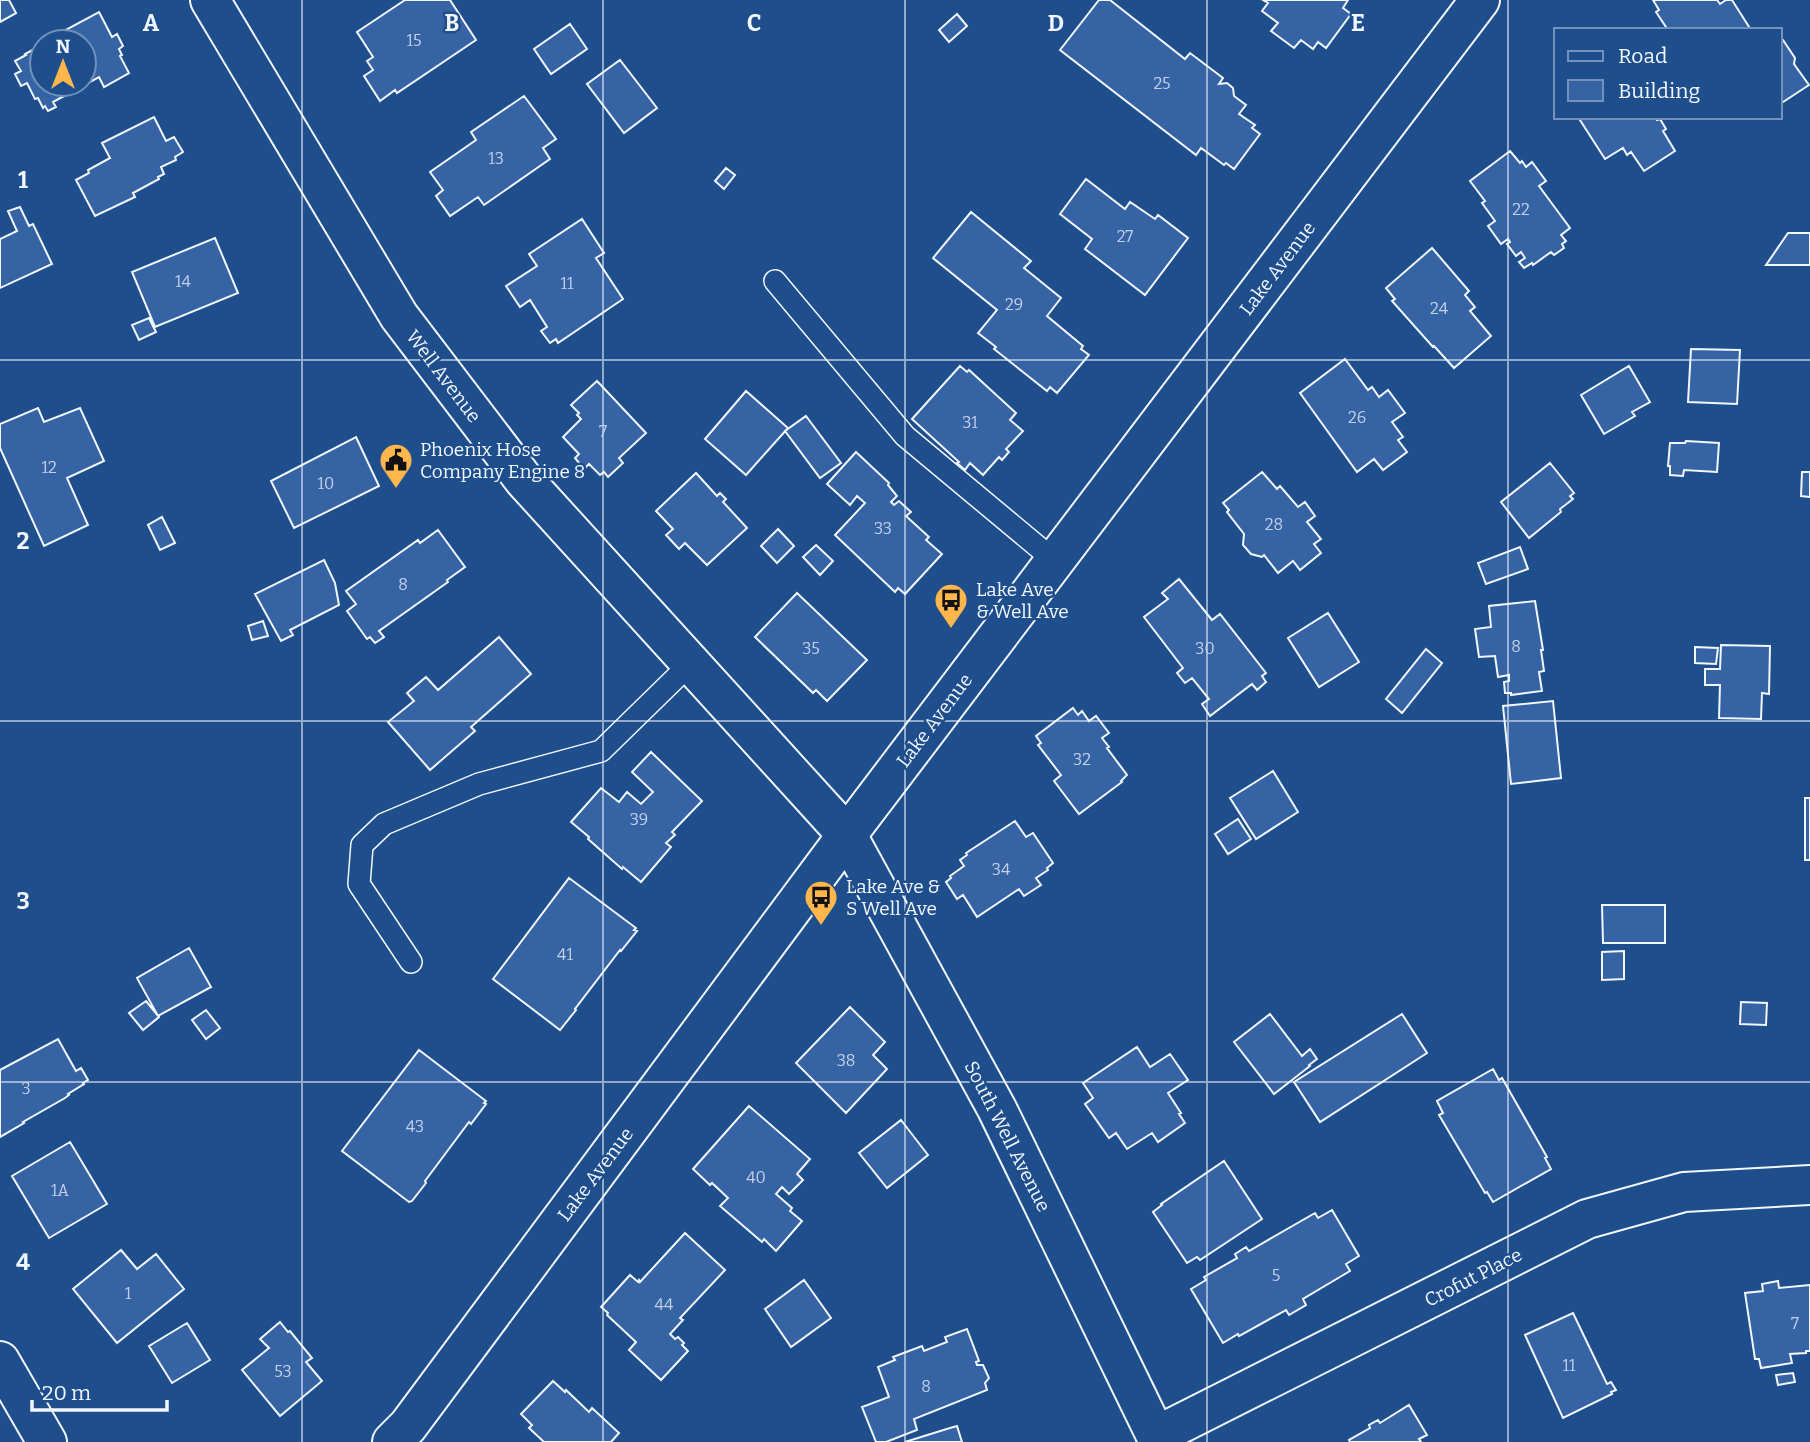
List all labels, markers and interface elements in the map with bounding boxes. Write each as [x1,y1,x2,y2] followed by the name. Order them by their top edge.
[143,9,160,37] text: A
[445,9,459,37] text: B
[747,9,761,37] text: C
[1048,9,1064,37] text: D
[1351,9,1365,37] text: E
[28,28,98,98] north arrow
[1554,28,1782,119] legend
[406,31,422,50] house number: 15
[56,35,71,58] text: N
[1618,43,1667,69] text: Road
[1153,74,1171,93] house number: 25
[1618,78,1701,104] text: Building
[488,149,504,168] house number: 13
[18,166,28,194] text: 1
[1512,200,1530,219] house number: 22
[1235,217,1320,320] street label: Lake Avenue
[1117,227,1133,246] house number: 27
[175,272,192,291] house number: 14
[561,274,574,293] house number: 11
[1005,295,1023,314] house number: 29
[1430,299,1449,318] house number: 24
[401,325,486,427] street label: Well Avenue
[1348,408,1366,427] house number: 26
[962,413,978,432] house number: 31
[599,422,607,441] house number: 7
[420,438,585,483] place label: Phoenix Hose Company Engine 8
[377,441,415,490] public building icon: Phoenix Hose Company Engine 8
[41,458,57,477] house number: 12
[318,474,334,493] house number: 10
[1265,515,1283,534] house number: 28
[874,519,892,538] house number: 33
[17,527,30,555] text: 2
[398,575,408,594] house number: 8
[976,578,1069,623] place label: Lake Ave & Well Ave
[932,581,970,630] bus stop icon: Lake Ave & Well Ave
[1511,637,1521,656] house number: 8
[802,639,820,658] house number: 35
[1195,639,1215,658] house number: 30
[892,669,977,772] street label: Lake Avenue
[1073,750,1091,769] house number: 32
[630,810,648,829] house number: 39
[992,860,1011,879] house number: 34
[846,875,940,920] place label: Lake Ave & S Well Ave
[802,878,840,927] bus stop icon: Lake Ave & S Well Ave
[16,887,30,915] text: 3
[557,945,573,964] house number: 41
[837,1051,855,1070] house number: 38
[960,1057,1056,1215] street label: South Well Avenue
[21,1079,31,1098] house number: 3
[406,1117,424,1136] house number: 43
[553,1123,638,1226] street label: Lake Avenue
[746,1168,766,1187] house number: 40
[51,1181,70,1200] house number: 1A
[1421,1243,1526,1312] street label: Crofut Place
[16,1248,30,1276] text: 4
[1272,1266,1280,1285] house number: 5
[125,1284,132,1303] house number: 1
[655,1295,674,1314] house number: 44
[1791,1314,1799,1333] house number: 7
[1563,1356,1576,1375] house number: 11
[274,1362,292,1381] house number: 53
[32,1368,166,1412] scale bar
[921,1377,931,1396] house number: 8
[42,1380,91,1406] text: 20 m

